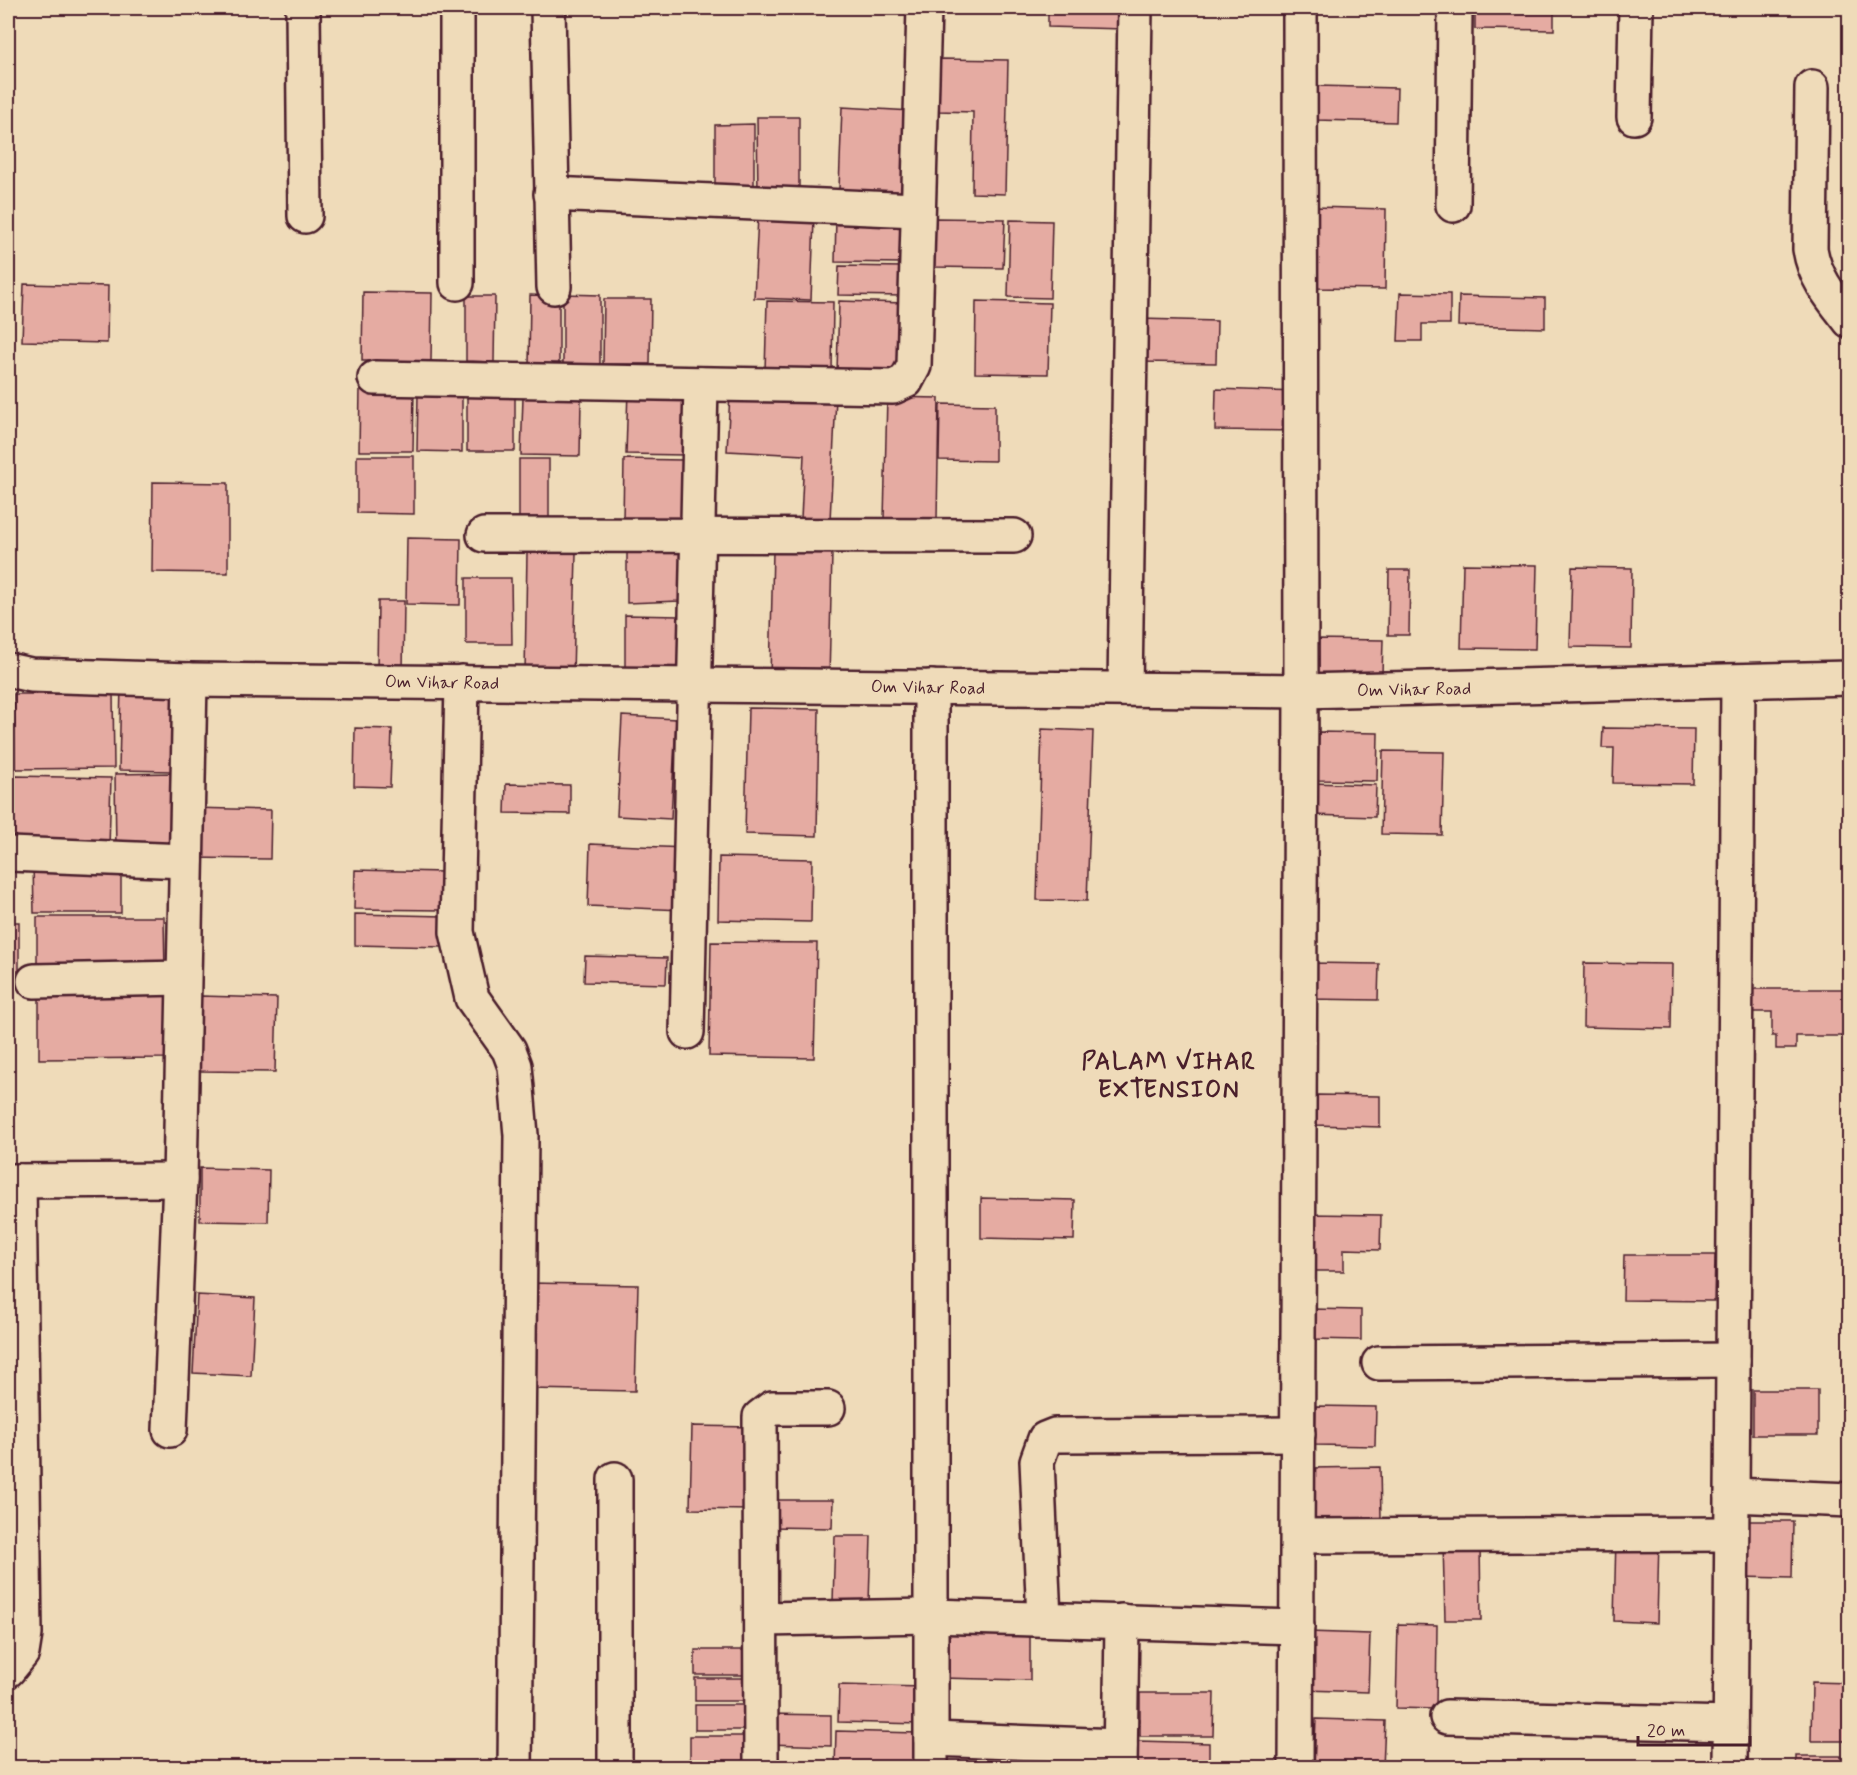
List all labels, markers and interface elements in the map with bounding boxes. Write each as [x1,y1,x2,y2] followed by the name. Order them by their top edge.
[385,670,499,696] street label: Om Vihar Road
[871,675,985,701] street label: Om Vihar Road
[1357,677,1471,703] street label: Om Vihar Road
[1081,1047,1257,1106] district label: PALAM VIHAR EXTENSION
[1638,1709,1750,1747] scale bar
[1647,1719,1685,1743] text: 20 m

